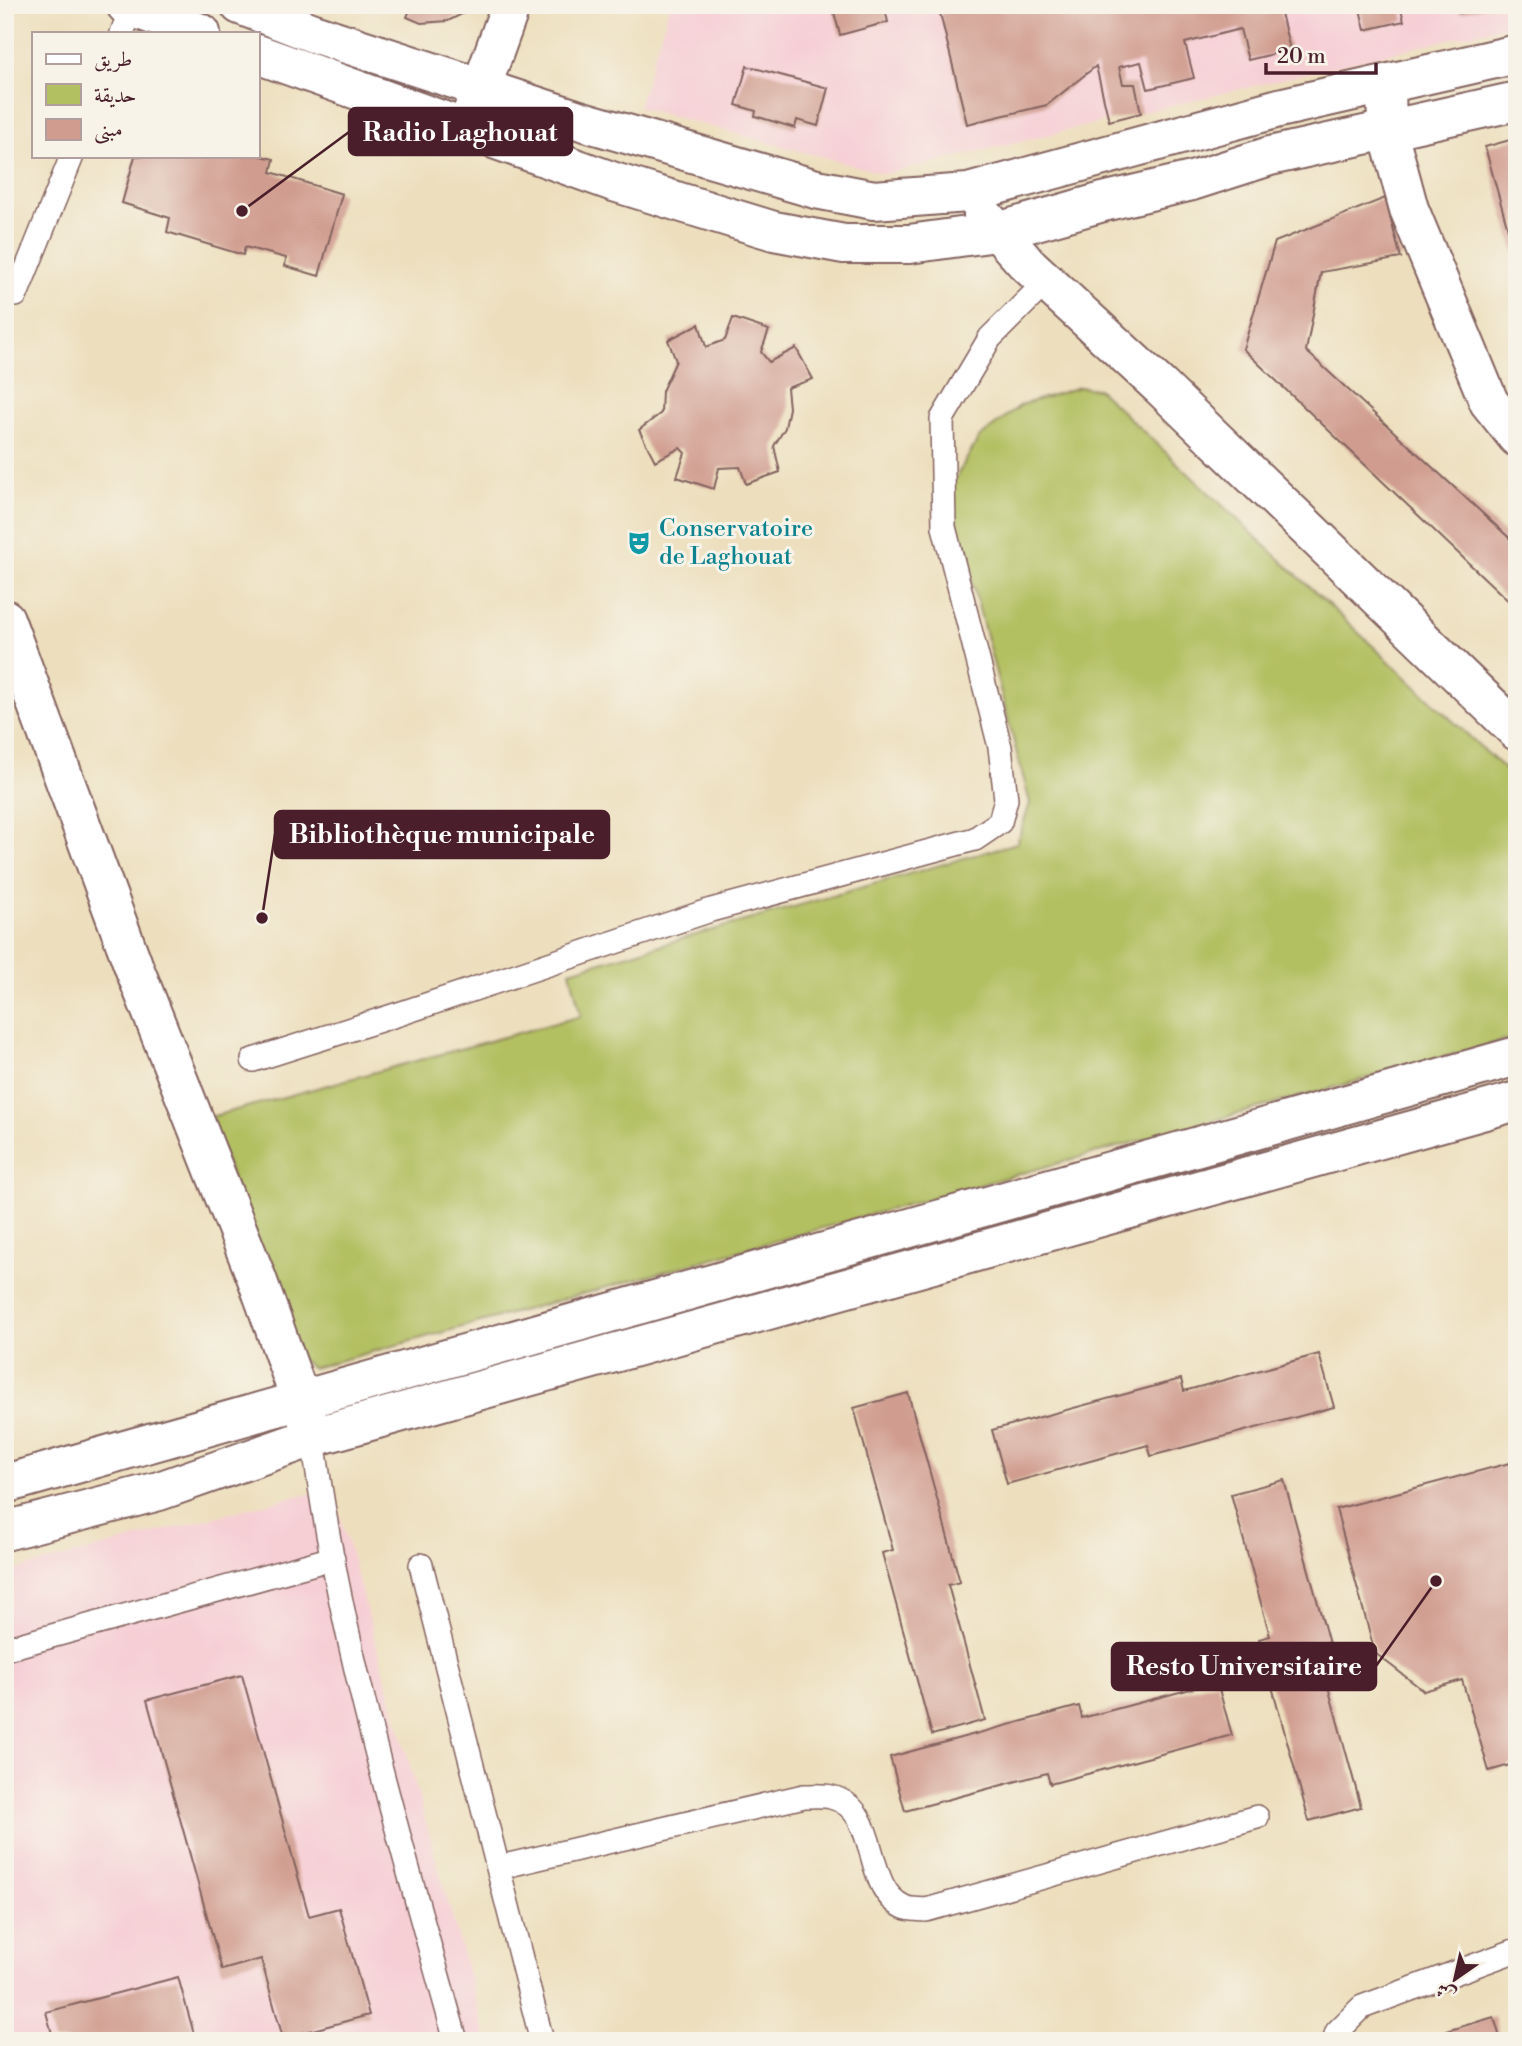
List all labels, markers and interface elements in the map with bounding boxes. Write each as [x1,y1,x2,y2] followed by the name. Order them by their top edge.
[32,32,259,158] legend
[1266,32,1377,76] scale bar
[1277,44,1326,70] text: 20 m
[94,47,132,73] text: طريق
[94,83,137,109] text: حديقة
[349,108,572,155] callout: Radio Laghouat
[94,117,123,144] text: مبنى
[362,117,558,149] text: Radio Laghouat
[659,514,813,572] place label: Conservatoire de Laghouat
[625,529,653,557] theatre icon: Conservatoire de Laghouat
[275,811,609,858] callout: Bibliothèque municipale
[289,819,595,851] text: Bibliothèque municipale
[1112,1643,1376,1690] callout: Resto Universitaire
[1126,1651,1362,1683] text: Resto Universitaire
[1420,1944,1490,2014] north arrow
[1432,1977,1461,2007] text: ش

